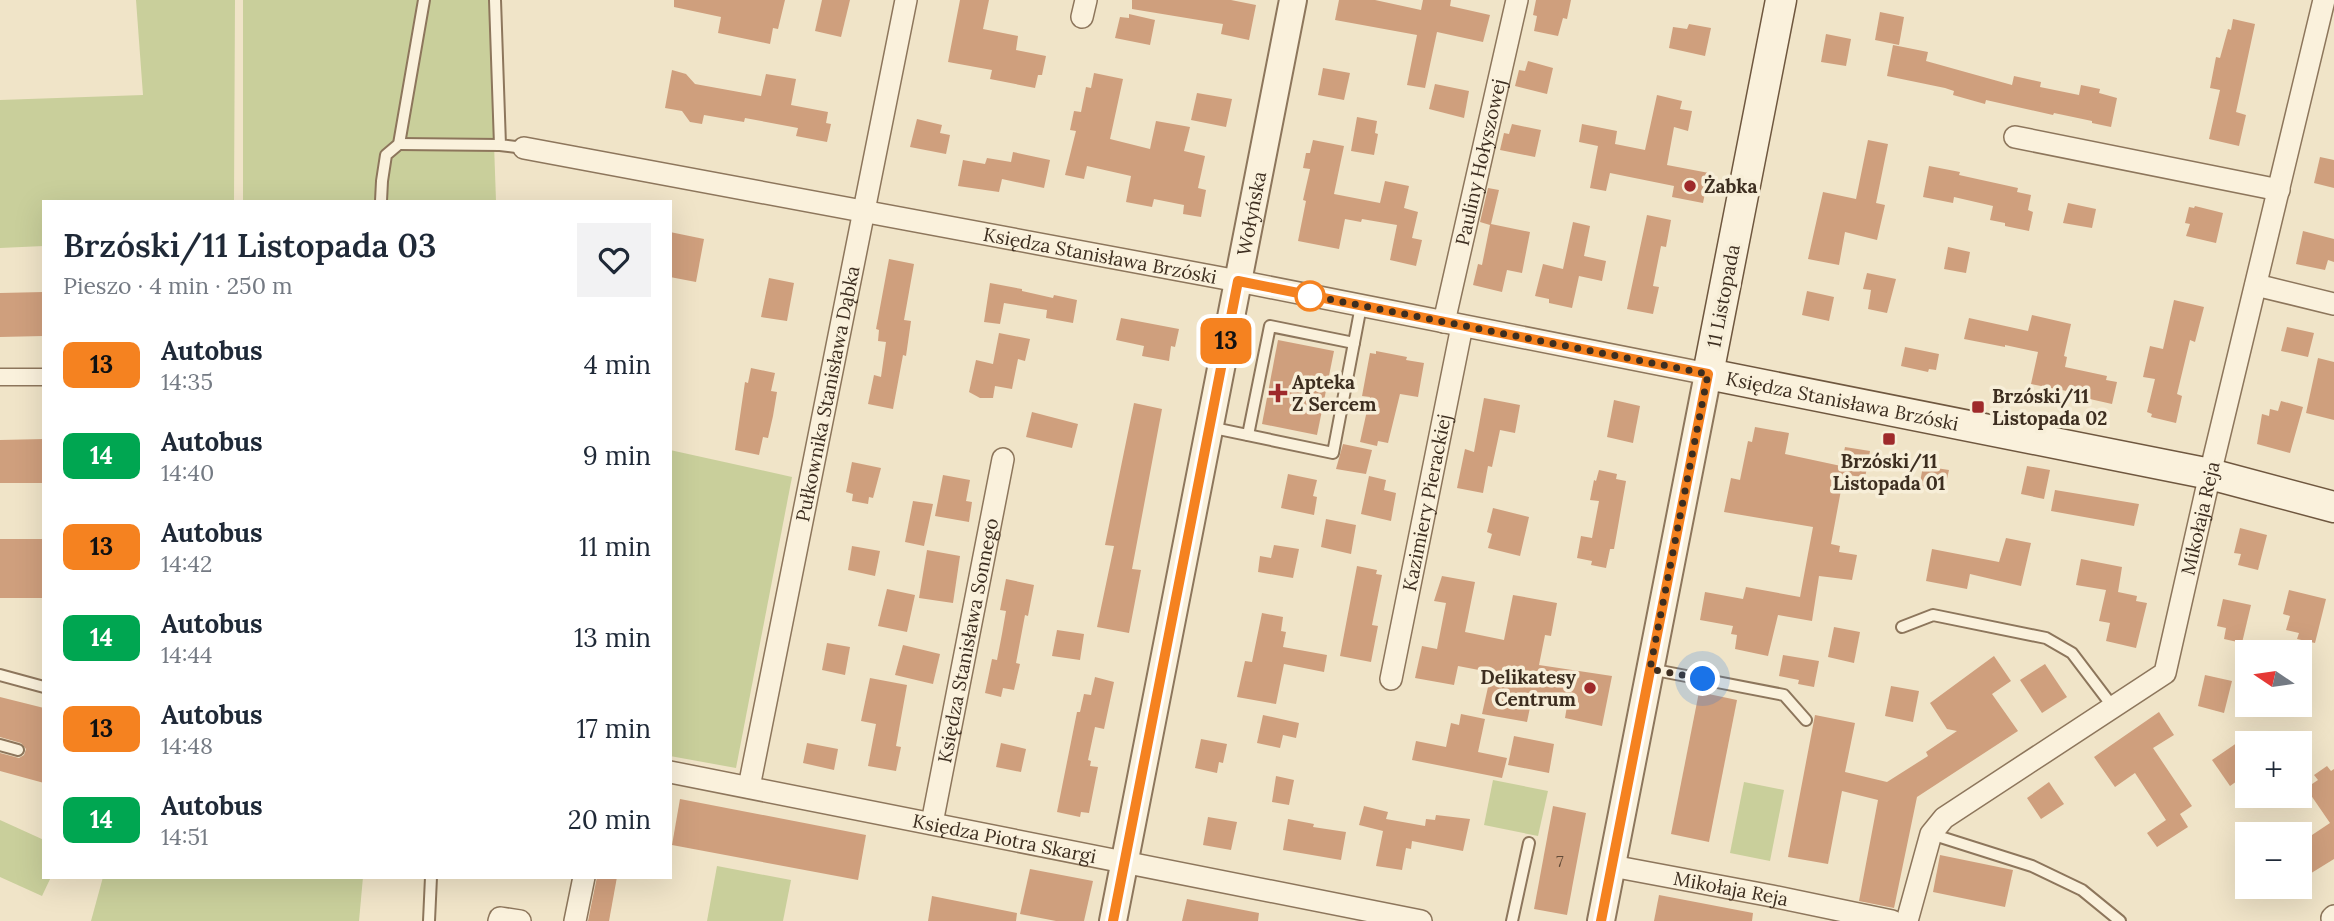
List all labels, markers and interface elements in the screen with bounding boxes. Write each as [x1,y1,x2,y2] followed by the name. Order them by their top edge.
[1450,76,1511,248] street label: Pauliny Hołyszowej
[1231,169,1271,258] street label: Wołyńska
[1704,174,1757,198] place label: Żabka
[1682,178,1698,194] marker: Żabka
[981,222,1219,289] street label: Księdza Stanisława Brzóski
[577,223,651,297] button: heart
[63,224,437,266] text: Brzóski/11 Listopada 03
[1701,242,1745,350] street label: 11 Listopada
[790,264,865,524] street label: Pułkownika Stanisława Dąbka
[63,271,293,300] text: Pieszo · 4 min · 250 m
[1295,281,1325,311] unlabelled marker
[1194,318,1258,364] line badge: 13
[1214,325,1238,356] text: 13
[161,334,263,367] text: Autobus
[584,348,651,381] text: 4 min
[90,349,113,380] text: 13
[1724,366,1961,436] street label: Księdza Stanisława Brzóski
[161,367,213,396] text: 14:35
[1292,370,1377,416] place label: Apteka Z Sercem
[1992,384,2107,430] place label: Brzóski/11 Listopada 02
[1270,385,1286,401] marker: Apteka Z Sercem
[1970,399,1986,415] marker: Brzóski/11 Listopada 02
[1397,412,1456,593] street label: Kazimiery Pierackiej
[161,425,263,458] text: Autobus
[1881,431,1897,447] marker: Brzóski/11 Listopada 01
[583,439,651,472] text: 9 min
[90,440,113,471] text: 14
[1833,449,1945,495] place label: Brzóski/11 Listopada 01
[161,458,214,487] text: 14:40
[2176,458,2225,577] street label: Mikołaja Reja
[161,516,263,549] text: Autobus
[932,516,1003,765] street label: Księdza Stanisława Sonnego
[579,530,651,563] text: 11 min
[90,531,113,562] text: 13
[161,549,212,578] text: 14:42
[161,607,263,640] text: Autobus
[574,621,651,654] text: 13 min
[90,622,113,653] text: 14
[161,640,213,669] text: 14:44
[2235,640,2312,718] north arrow
[2235,640,2312,899] map controls
[1685,661,1720,696] your location
[1480,665,1577,711] place label: Delikatesy Centrum
[1582,680,1598,696] marker: Delikatesy Centrum
[161,698,263,731] text: Autobus
[576,712,651,745] text: 17 min
[90,713,113,744] text: 13
[161,731,213,760] text: 14:48
[2235,731,2312,808] button: +
[161,789,263,822] text: Autobus
[568,803,651,836] text: 20 min
[90,804,113,835] text: 14
[911,808,1098,868] street label: Księdza Piotra Skargi
[161,822,209,851] text: 14:51
[2235,822,2312,899] button: −
[1556,851,1564,871] house number: 7
[1672,866,1791,911] street label: Mikołaja Reja

